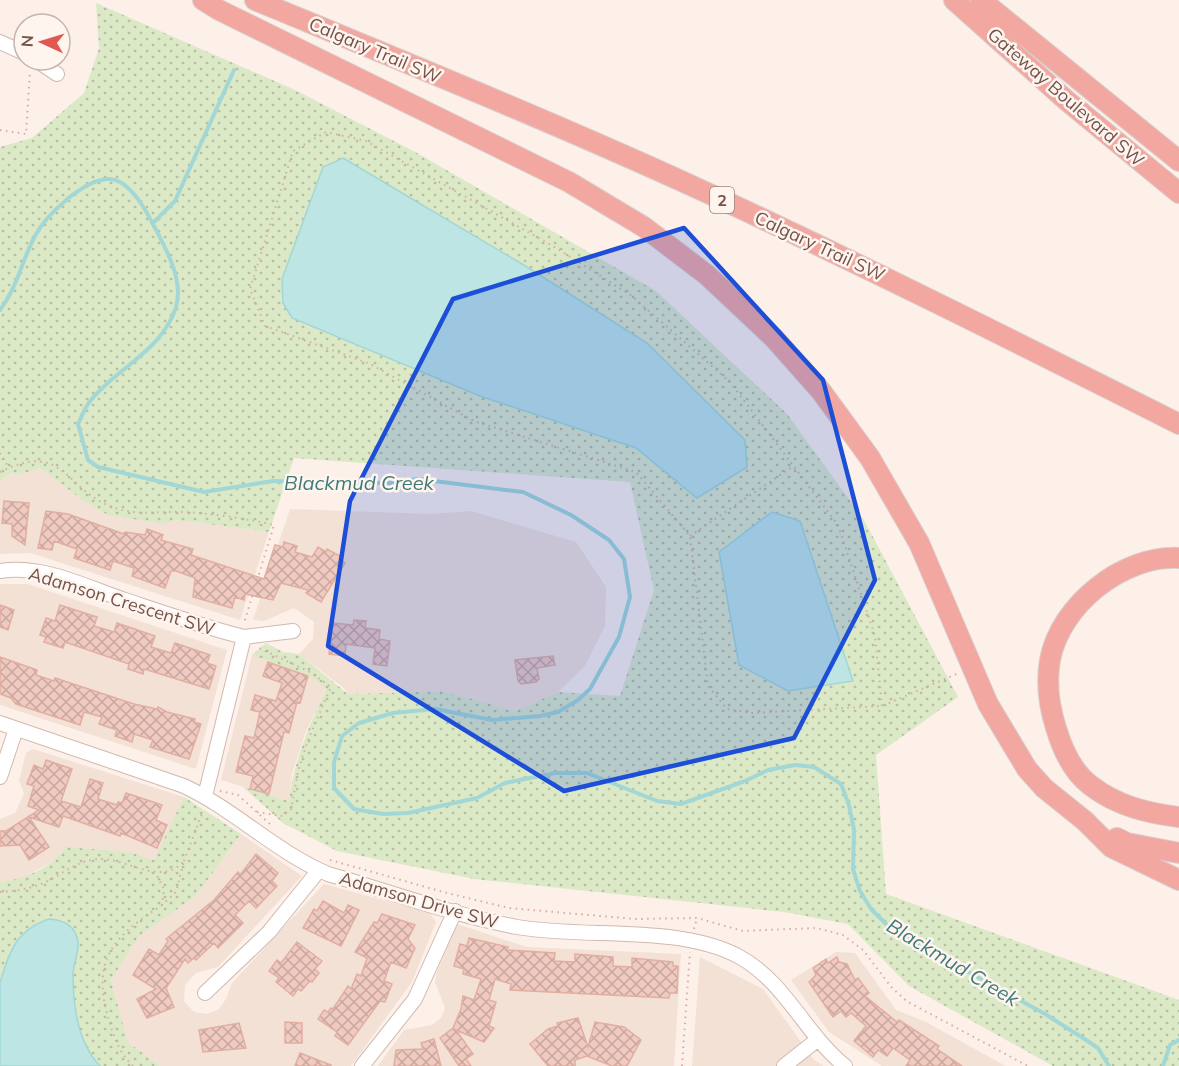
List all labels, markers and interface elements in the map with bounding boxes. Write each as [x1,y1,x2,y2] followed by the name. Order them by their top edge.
[12,12,72,72] north arrow
[306,12,444,88] street label: Calgary Trail SW
[983,23,1149,171] street label: Gateway Boulevard SW
[17,34,37,48] text: N
[710,187,734,213] road number: 2
[751,206,889,286] street label: Calgary Trail SW
[284,470,435,495] water label: Blackmud Creek
[26,562,218,640] street label: Adamson Crescent SW
[337,866,501,934] street label: Adamson Drive SW
[882,913,1024,1012] water label: Blackmud Creek

